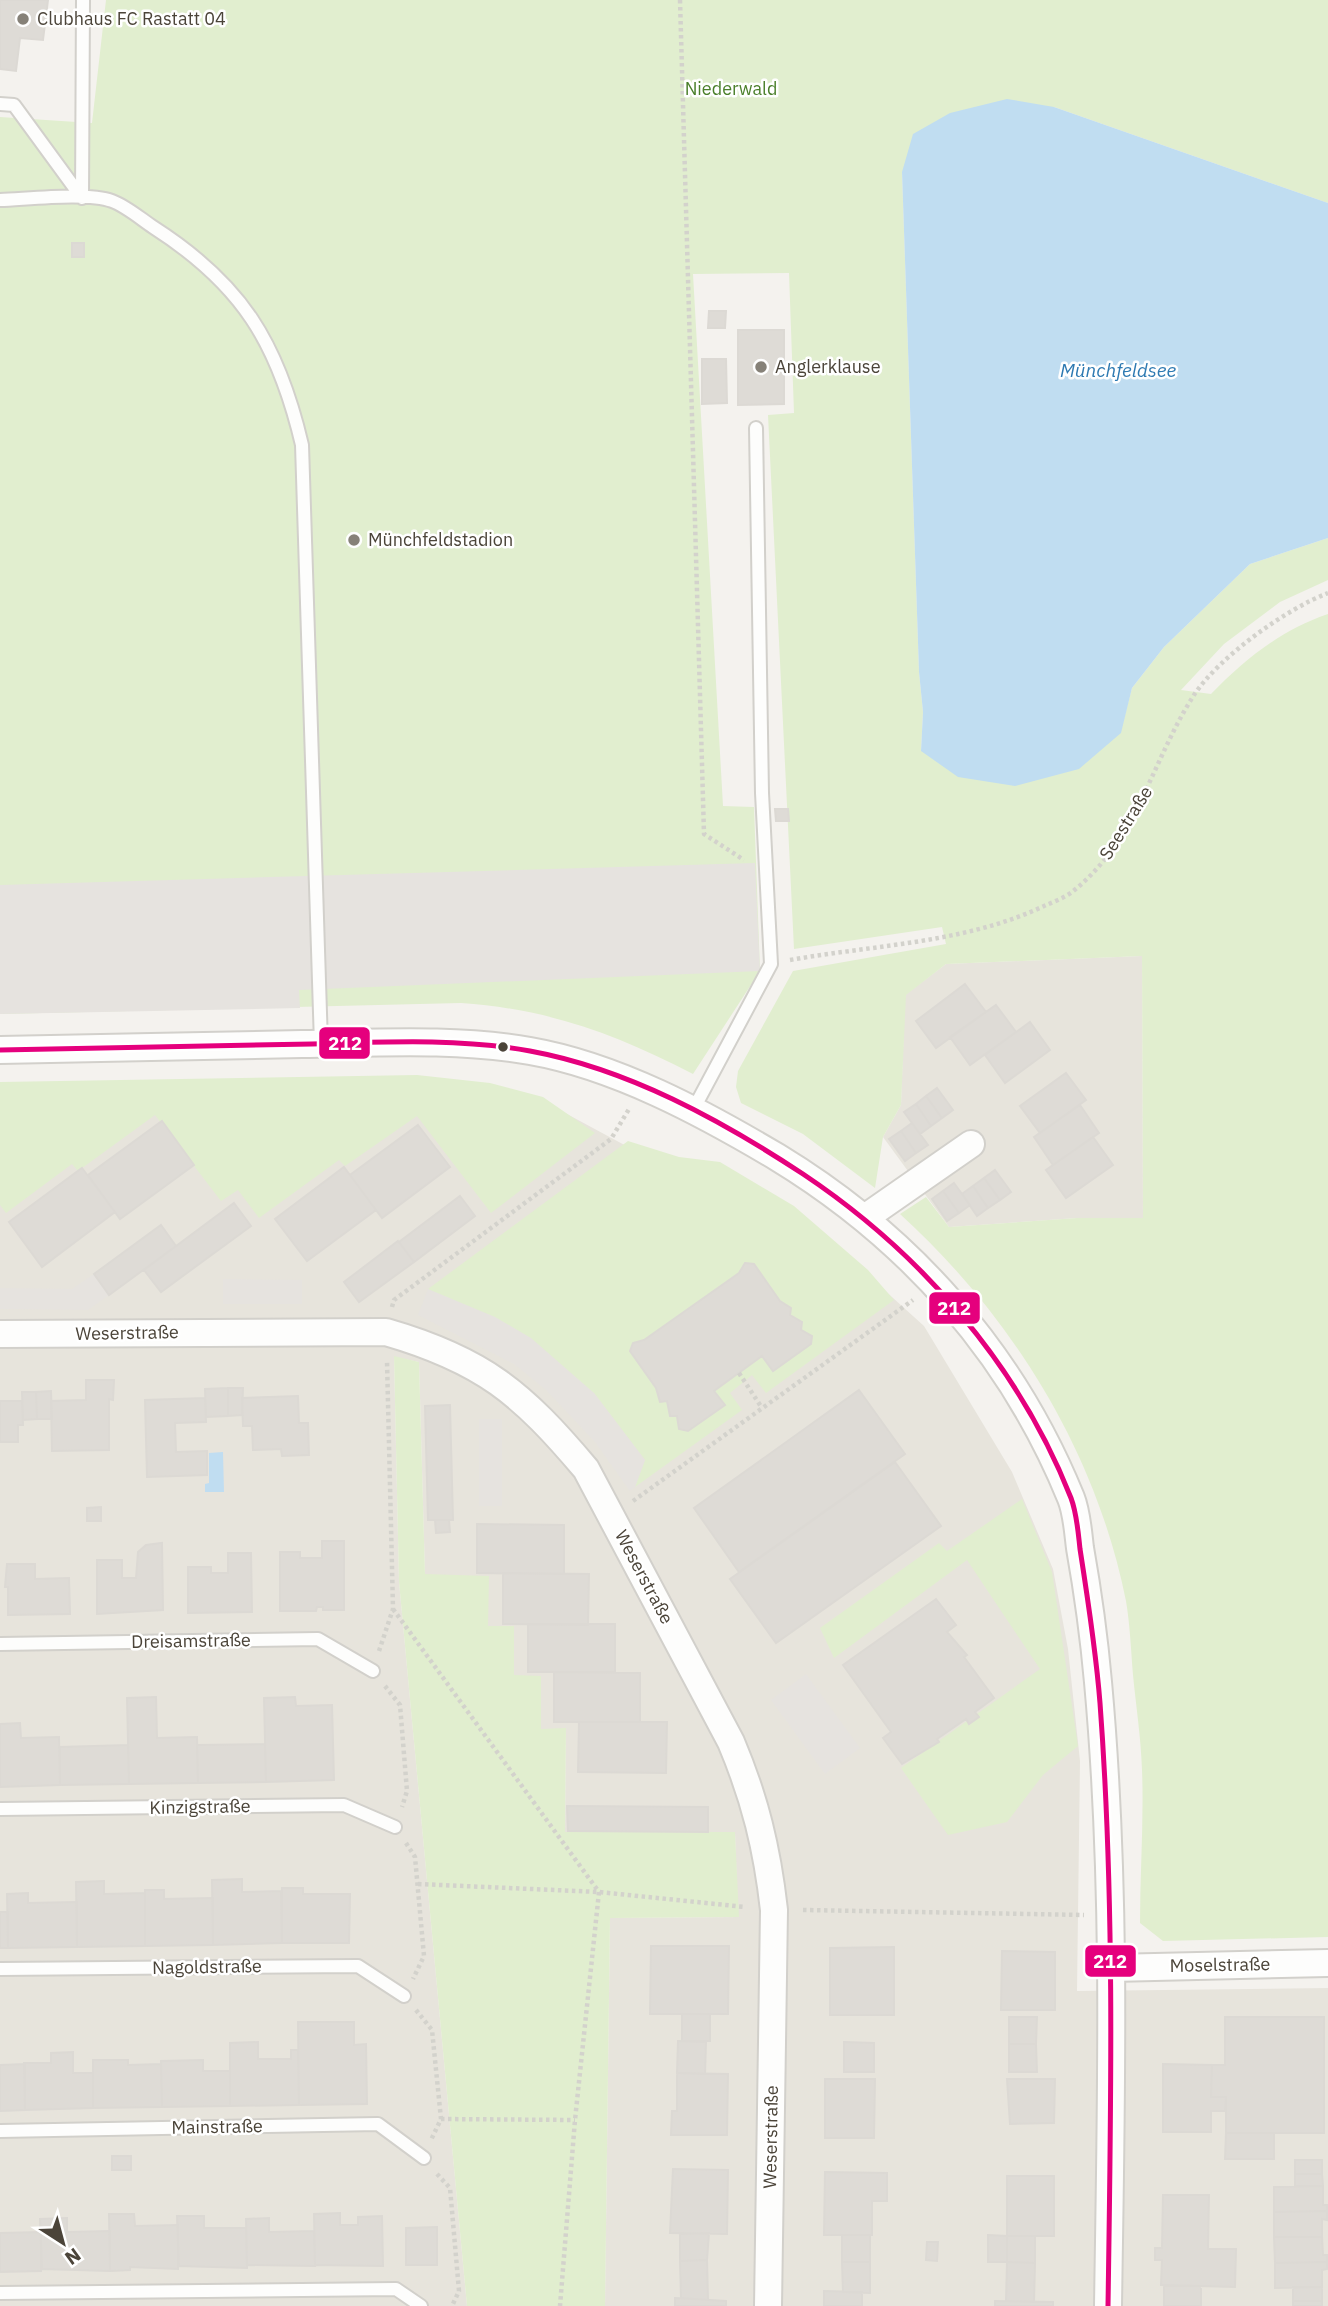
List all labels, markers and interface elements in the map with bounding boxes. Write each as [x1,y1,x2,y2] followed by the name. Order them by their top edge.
[37,7,226,30] place label: Clubhaus FC Rastatt 04
[15,11,31,27] marker: Clubhaus FC Rastatt 04
[685,77,777,100] park label: Niederwald
[775,355,881,378] place label: Anglerklause
[1060,358,1176,382] water label: Münchfeldsee
[753,359,769,375] marker: Anglerklause
[368,528,513,551] place label: Münchfeldstadion
[346,532,362,548] marker: Münchfeldstadion
[1094,781,1157,864] street label: Seestraße
[318,1026,371,1060] line badge: 212
[328,1031,362,1055] text: 212
[496,1040,510,1054] unlabelled marker
[928,1291,981,1325] line badge: 212
[937,1296,971,1320] text: 212
[75,1320,179,1345] street label: Weserstraße
[610,1526,679,1628] street label: Weserstraße
[131,1628,251,1653] street label: Dreisamstraße
[149,1794,251,1819] street label: Kinzigstraße
[1084,1944,1137,1978] line badge: 212
[1093,1949,1127,1973] text: 212
[1169,1952,1271,1977] street label: Moselstraße
[152,1954,262,1979] street label: Nagoldstraße
[758,2085,783,2189] street label: Weserstraße
[171,2114,263,2139] street label: Mainstraße
[28,2208,98,2278] north arrow
[60,2243,86,2271] text: N

